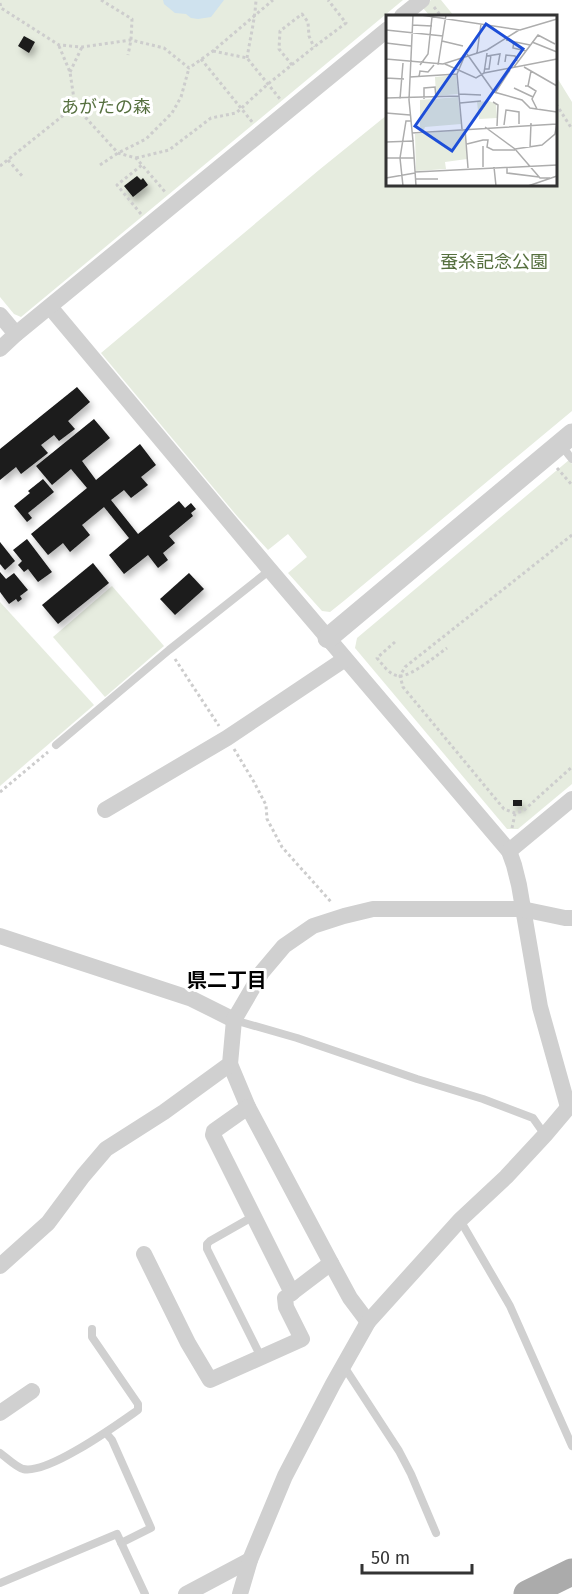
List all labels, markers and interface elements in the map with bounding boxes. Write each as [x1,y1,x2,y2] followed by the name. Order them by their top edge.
[386,15,557,186] inset map
[61,96,151,118] park label: あがたの森
[440,251,548,273] park label: 蚕糸記念公園
[187,968,267,992] district label: 県二丁目
[362,1537,472,1575] scale bar
[371,1547,410,1569] text: 50 m

